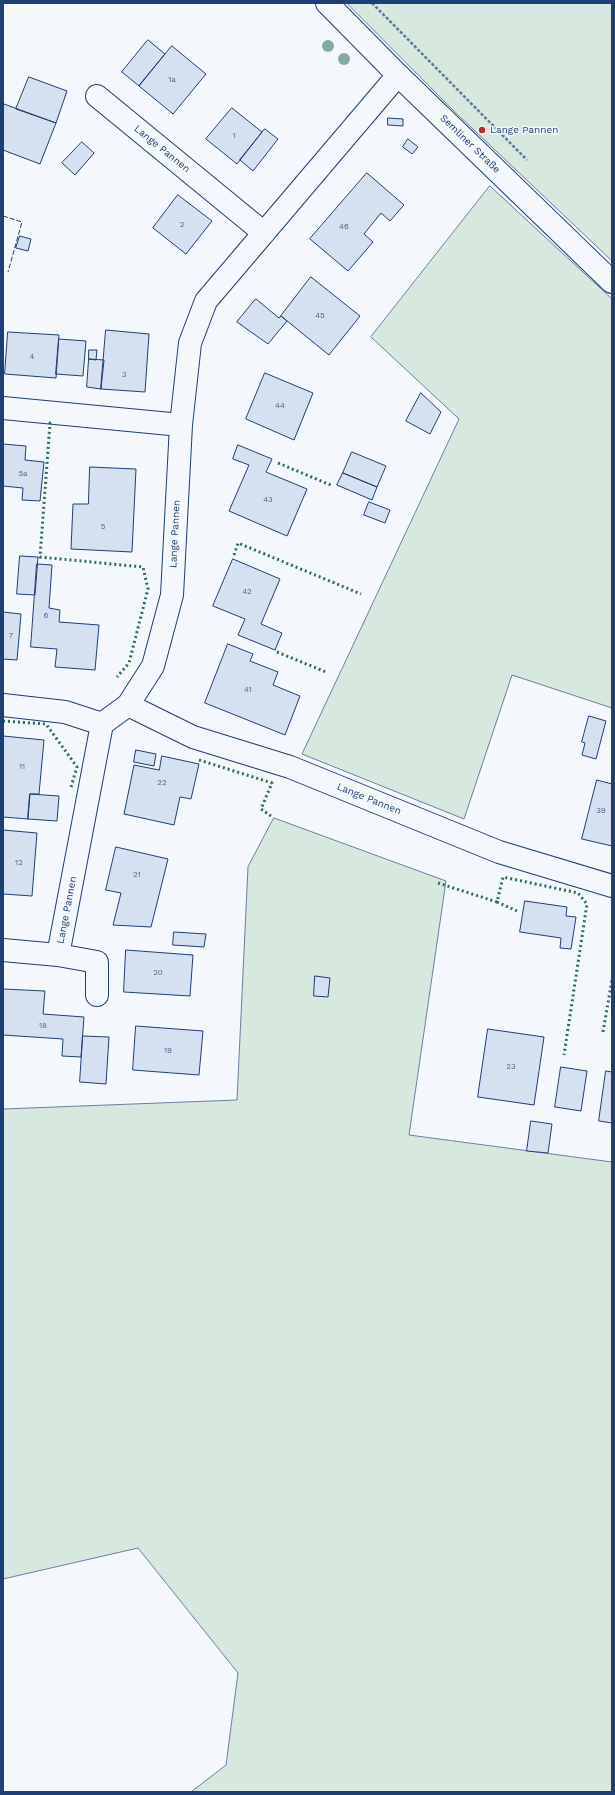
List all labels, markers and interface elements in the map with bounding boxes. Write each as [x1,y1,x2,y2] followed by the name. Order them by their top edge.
[168,75,176,85] house number: 1a
[437,112,503,176] street label: Semliner Straße
[132,123,192,175] street label: Lange Pannen
[490,124,558,136] place label: Lange Pannen
[477,125,487,135] marker: Lange Pannen
[232,131,236,141] house number: 1
[180,220,184,230] house number: 2
[339,222,349,232] house number: 46
[315,311,325,321] house number: 45
[30,352,34,362] house number: 4
[122,370,126,380] house number: 3
[275,401,285,411] house number: 44
[18,469,28,479] house number: 5a
[263,495,273,505] house number: 43
[167,500,183,568] street label: Lange Pannen
[101,522,105,532] house number: 5
[242,587,252,597] house number: 42
[44,611,48,621] house number: 6
[9,631,13,641] house number: 7
[244,685,252,695] house number: 41
[19,762,25,772] house number: 11
[157,778,167,788] house number: 22
[335,781,403,817] street label: Lange Pannen
[596,806,606,816] house number: 39
[15,858,23,868] house number: 12
[133,870,141,880] house number: 21
[55,875,79,945] street label: Lange Pannen
[153,968,163,978] house number: 20
[39,1021,47,1031] house number: 18
[164,1046,172,1056] house number: 19
[506,1062,516,1072] house number: 23

